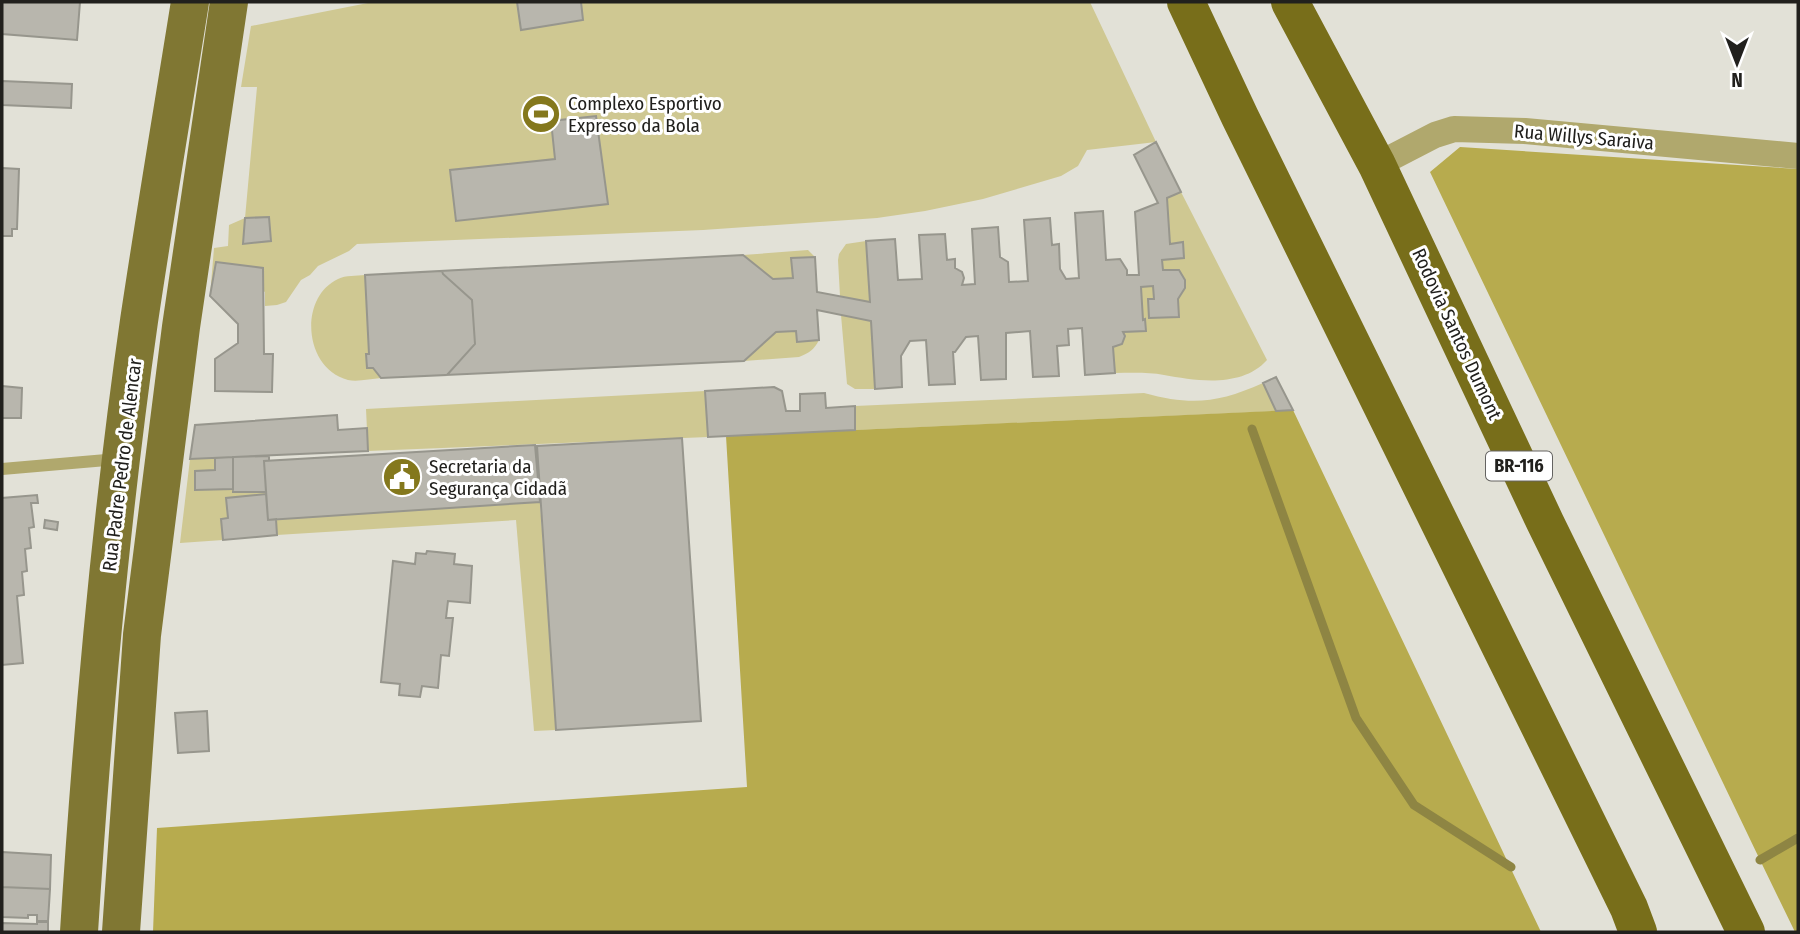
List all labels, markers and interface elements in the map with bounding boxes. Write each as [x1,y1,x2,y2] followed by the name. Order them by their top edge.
[1702,28,1772,98] north arrow
[1731,68,1743,91] text: N
[568,92,722,137] place label: Complexo Esportivo Expresso da Bola
[520,93,562,135] sports icon: Complexo Esportivo Expresso da Bola
[1513,119,1655,155] street label: Rua Willys Saraiva
[1407,245,1507,424] street label: Rodovia Santos Dumont
[98,357,147,573] street label: Rua Padre Pedro de Alencar
[1486,452,1552,480] road number: BR-116
[429,455,567,500] place label: Secretaria da Segurança Cidadã
[381,456,423,498] public building icon: Secretaria da Segurança Cidadã

